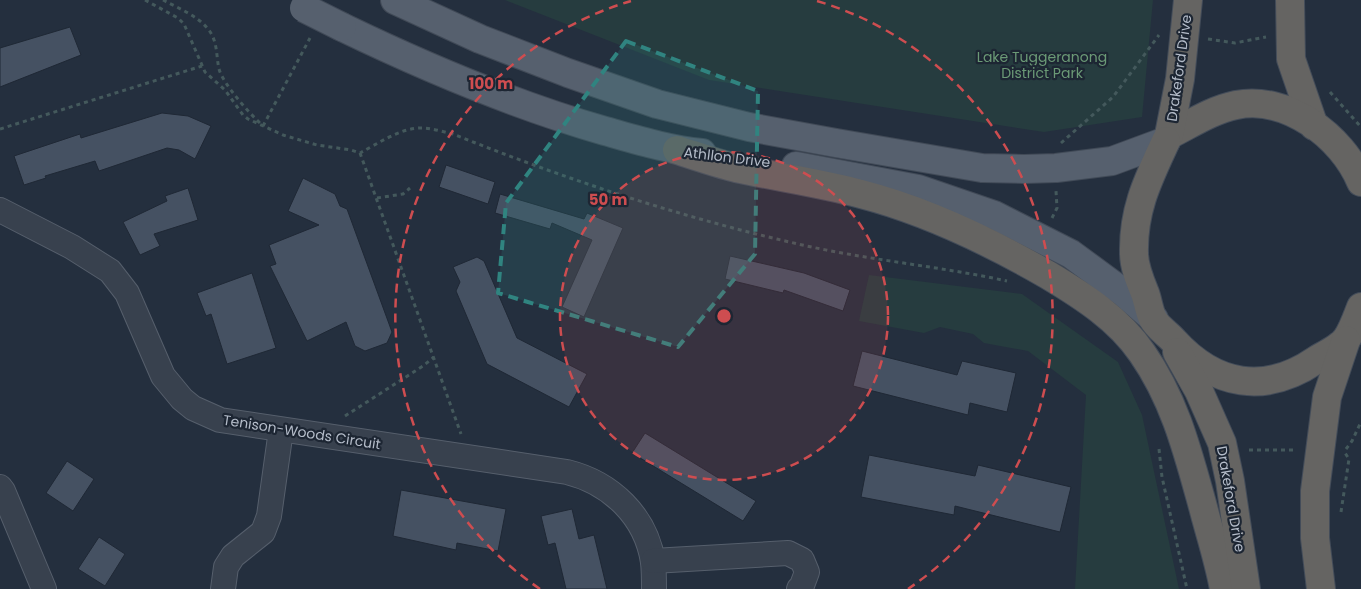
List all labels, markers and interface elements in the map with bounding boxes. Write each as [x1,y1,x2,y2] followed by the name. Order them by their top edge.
[1162,13,1196,123] street label: Drakeford Drive
[977,47,1107,83] park label: Lake Tuggeranong District Park
[469,73,513,94] text: 100 m
[683,142,772,172] street label: Athllon Drive
[589,189,627,210] text: 50 m
[715,307,733,325] centre of rings
[222,410,382,454] street label: Tenison-Woods Circuit
[1212,444,1250,554] street label: Drakeford Drive

